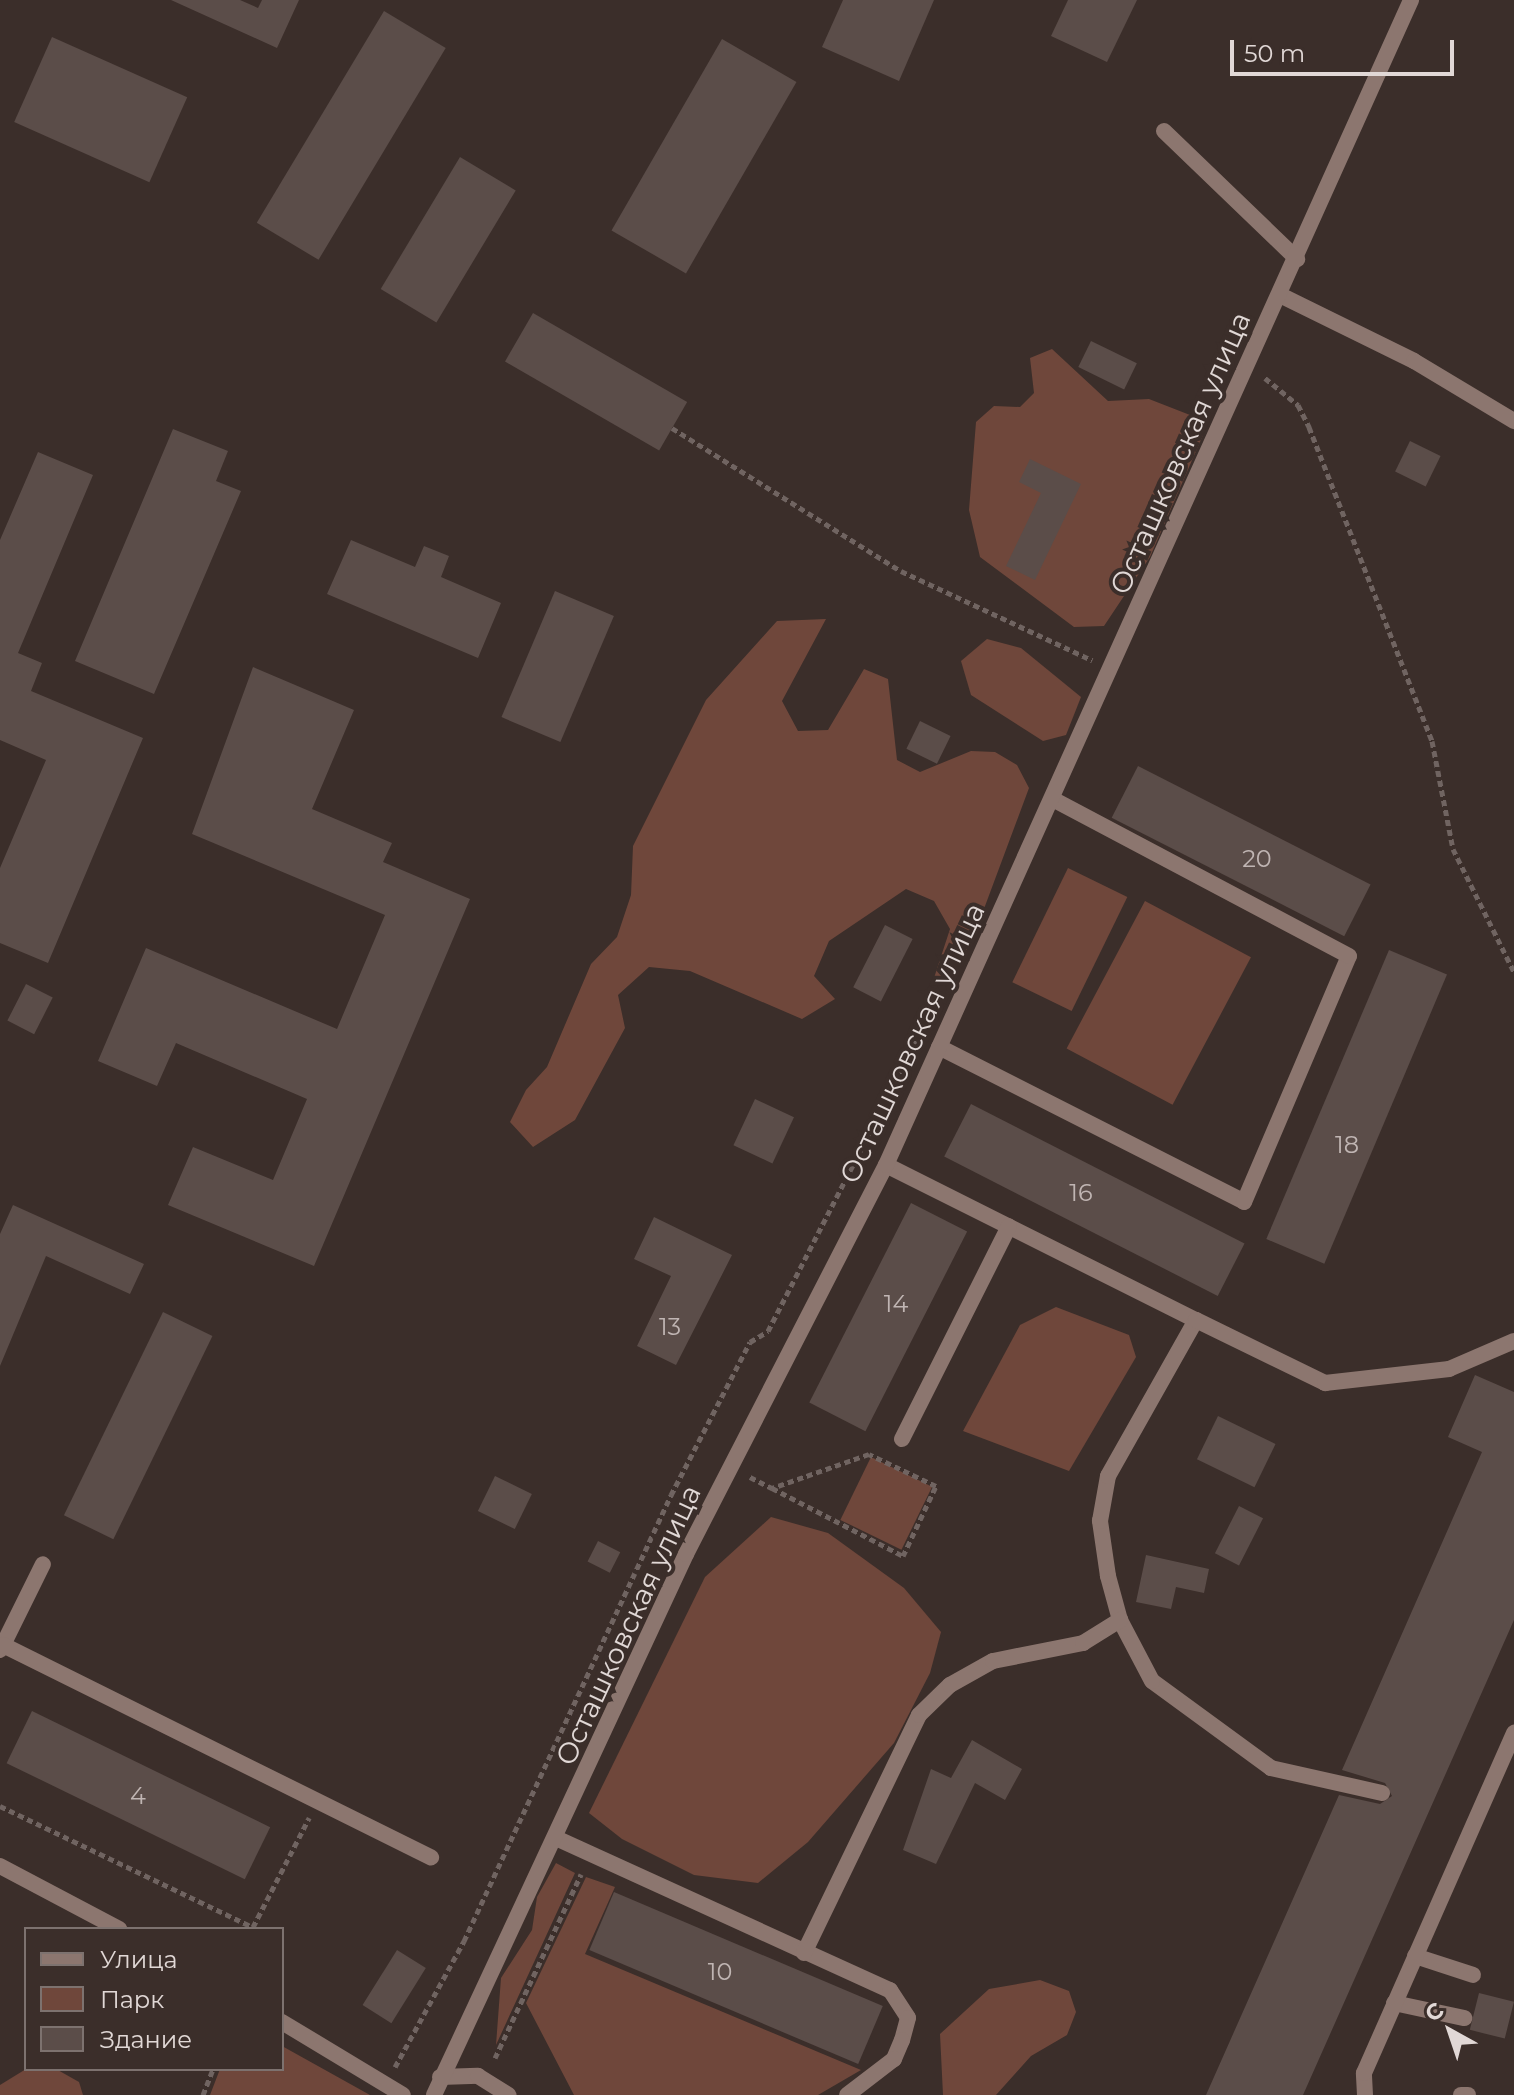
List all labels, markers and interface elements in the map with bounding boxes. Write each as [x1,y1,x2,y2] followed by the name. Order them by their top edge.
[1234,24,1458,74] scale bar
[1244,39,1305,68] text: 50 m
[1103,307,1257,599] street label: Осташковская улица
[1242,845,1272,873] house number: 20
[832,898,992,1188] street label: Осташковская улица
[1335,1131,1359,1159] house number: 18
[1069,1179,1093,1207] house number: 16
[884,1290,908,1318] house number: 14
[659,1313,681,1341] house number: 13
[548,1480,708,1770] street label: Осташковская улица
[130,1782,146,1810] house number: 4
[24,1927,284,2071] legend
[100,1945,178,1974] text: Улица
[708,1958,732,1986] house number: 10
[100,1985,164,2014] text: Парк
[1410,1991,1490,2071] north arrow
[1419,1997,1449,2028] text: С
[100,2025,192,2054] text: Здание

